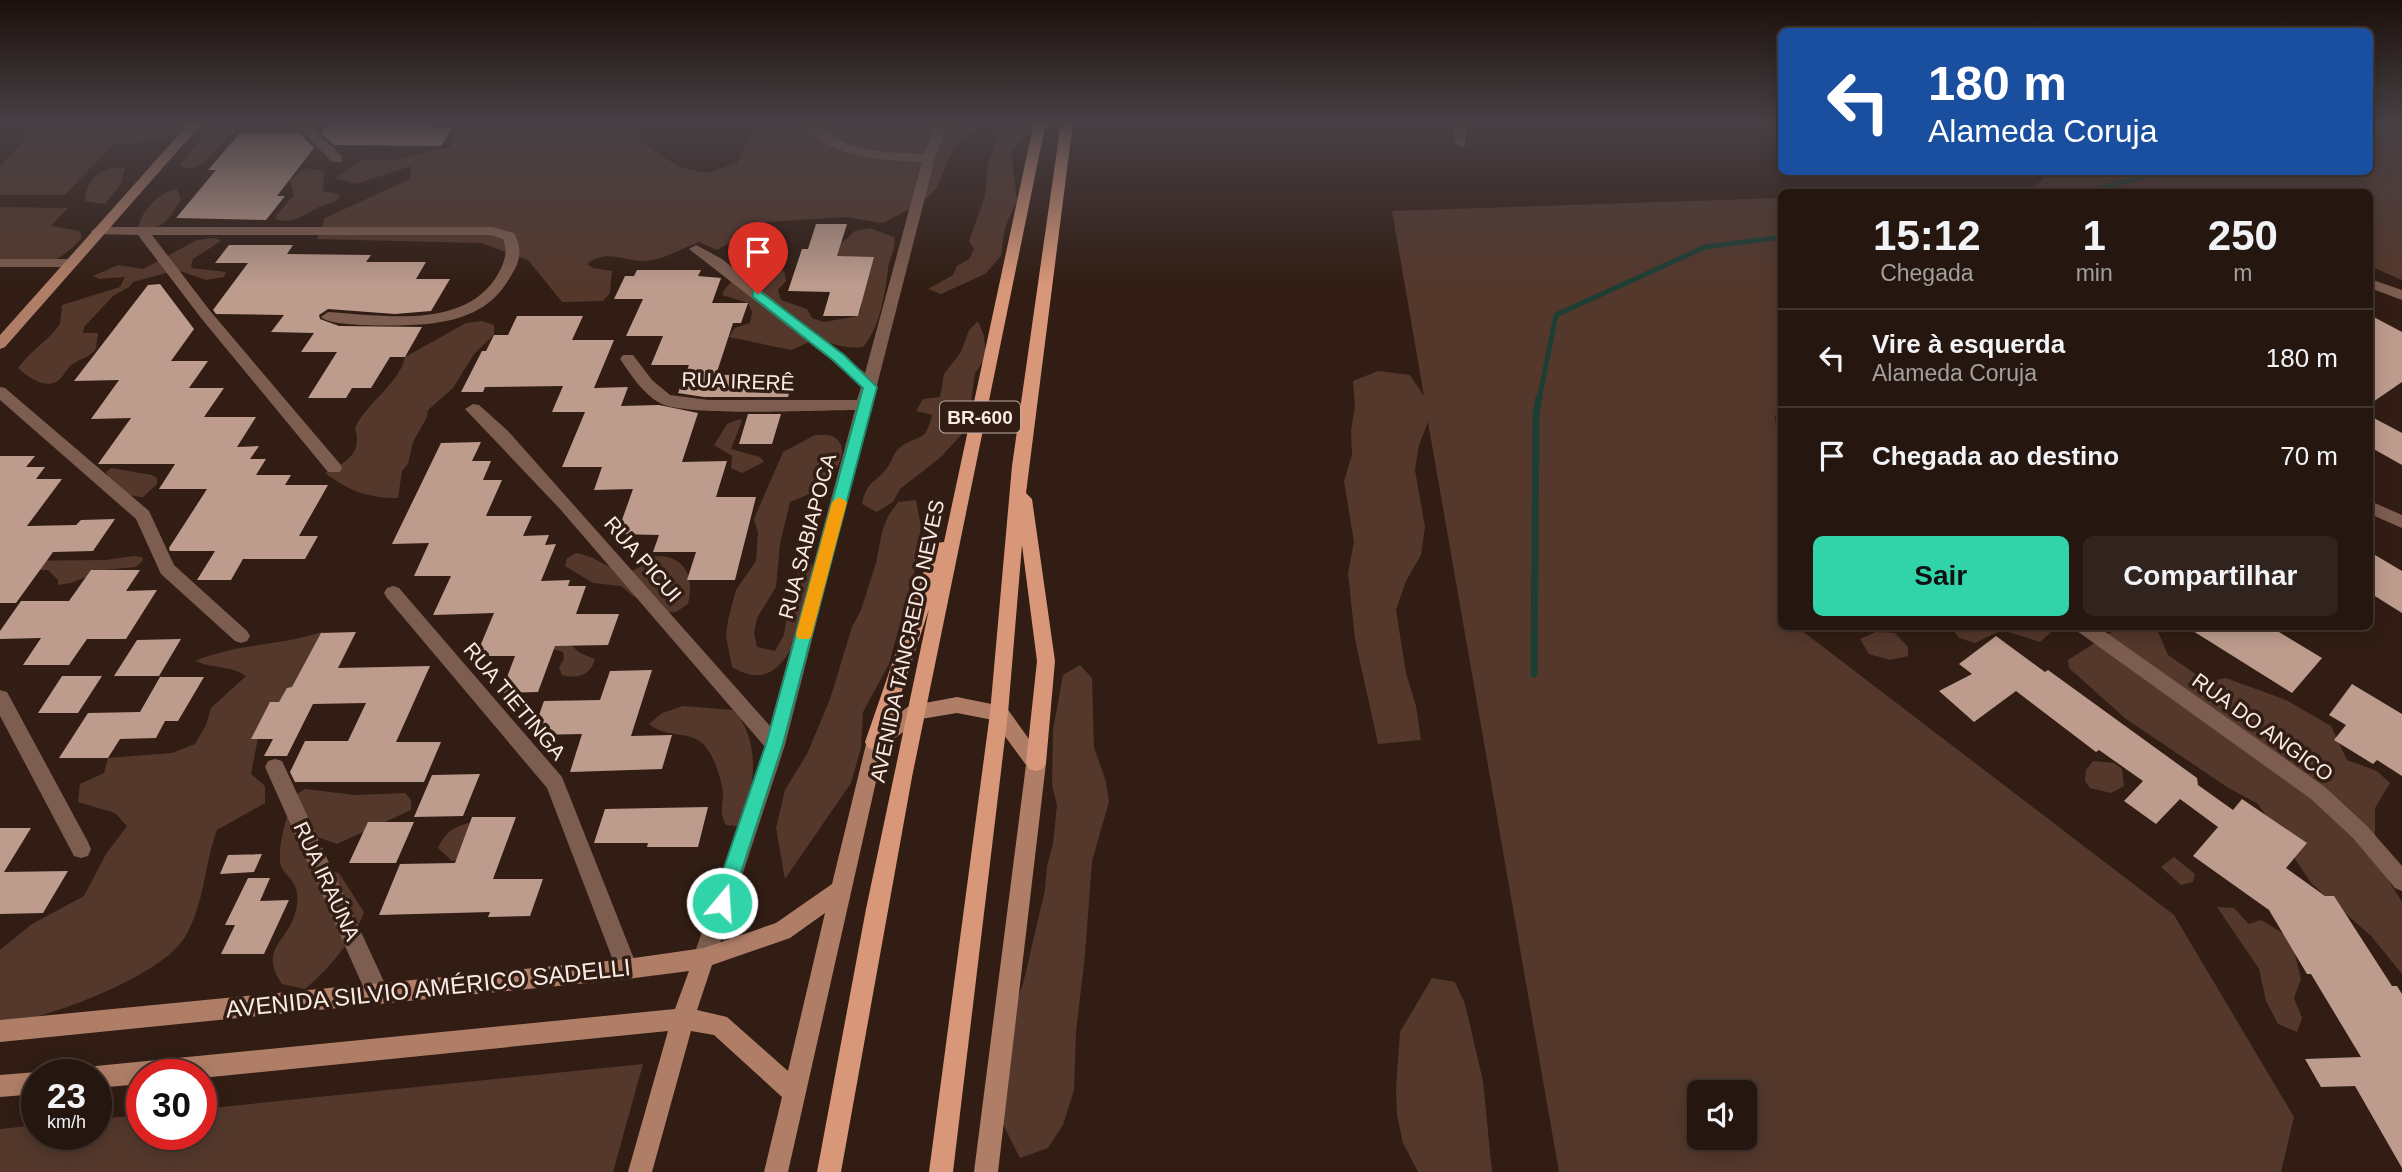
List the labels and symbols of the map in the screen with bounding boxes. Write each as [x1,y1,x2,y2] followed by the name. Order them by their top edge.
[728,222,788,294] pin
[681,368,795,394] street label: RUA IRERÊ
[940,402,1020,432] road number: BR-600
[774,451,840,621] street label: RUA SABIAPOCA
[866,498,948,784] street label: AVENIDA TANCREDO NEVES
[600,512,686,606] street label: RUA PICUI
[459,638,571,764] street label: RUA TIETINGA
[2188,668,2338,786] street label: RUA DO ANGICO
[289,818,365,944] street label: RUA IRAÚNA
[685,866,759,940] position arrow
[224,953,632,1023] street label: AVENIDA SILVIO AMÉRICO SADELLI
[126,1059,217,1150] speed limit sign: 30

